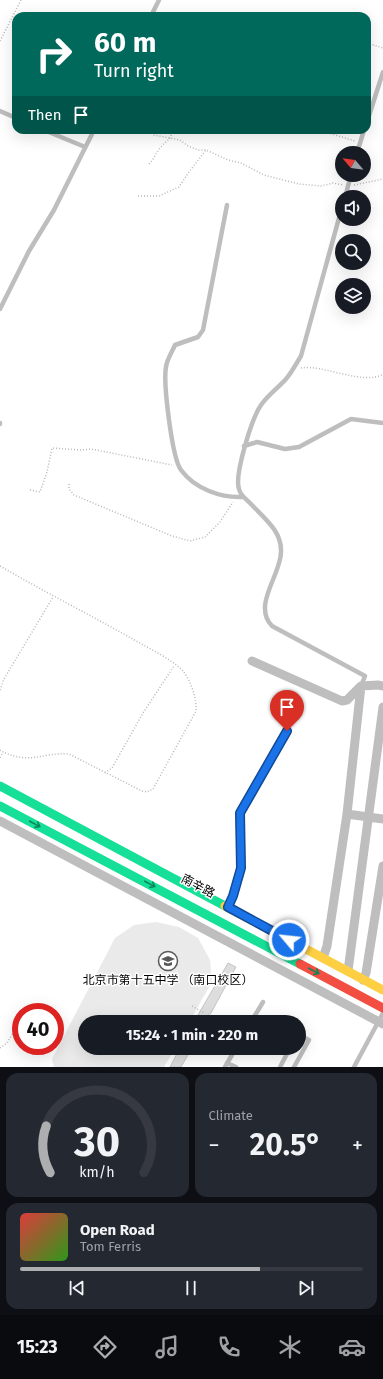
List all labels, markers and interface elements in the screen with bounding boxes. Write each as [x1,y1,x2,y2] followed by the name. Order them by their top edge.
[94,26,156,59] text: 60 m
[28,28,80,80] icon: right
[94,60,174,82] text: Turn right
[70,104,92,126] icon: arrive
[28,106,62,124] text: Then
[335,146,371,182] north arrow
[335,146,371,314] map controls
[335,190,371,226] button: sound
[335,234,371,270] button: search
[335,278,371,314] button: layers
[270,690,304,731] pin
[276,696,298,718] icon: arrive
[28,821,40,828] one-way arrow
[179,871,217,901] street label: 南辛路
[144,881,156,889] one-way arrow
[268,919,310,961] position arrow
[157,950,179,972] school or university icon: 北京市第十五中学 （南口校区）
[308,968,320,976] one-way arrow
[82,973,254,987] place label: 北京市第十五中学 （南口校区）
[12,1003,64,1055] speed limit sign: 40
[126,1026,258,1044] text: 15:24 · 1 min · 220 m
[209,1108,253,1123] text: Climate
[73,1117,120,1167] text: 30
[250,1127,322,1163] text: 20.5°
[209,1132,220,1159] text: −
[352,1132,363,1159] text: +
[80,1164,115,1181] text: km/h
[80,1221,155,1239] text: Open Road
[80,1239,141,1254] text: Tom Ferris
[66,1277,88,1299] icon: previous
[180,1277,202,1299] icon: pause
[295,1277,317,1299] icon: next
[91,1333,119,1361] icon: directions
[153,1333,181,1361] icon: music
[215,1333,243,1361] icon: phone
[276,1333,304,1361] icon: climate
[338,1333,366,1361] icon: car
[17,1336,58,1358] text: 15:23

